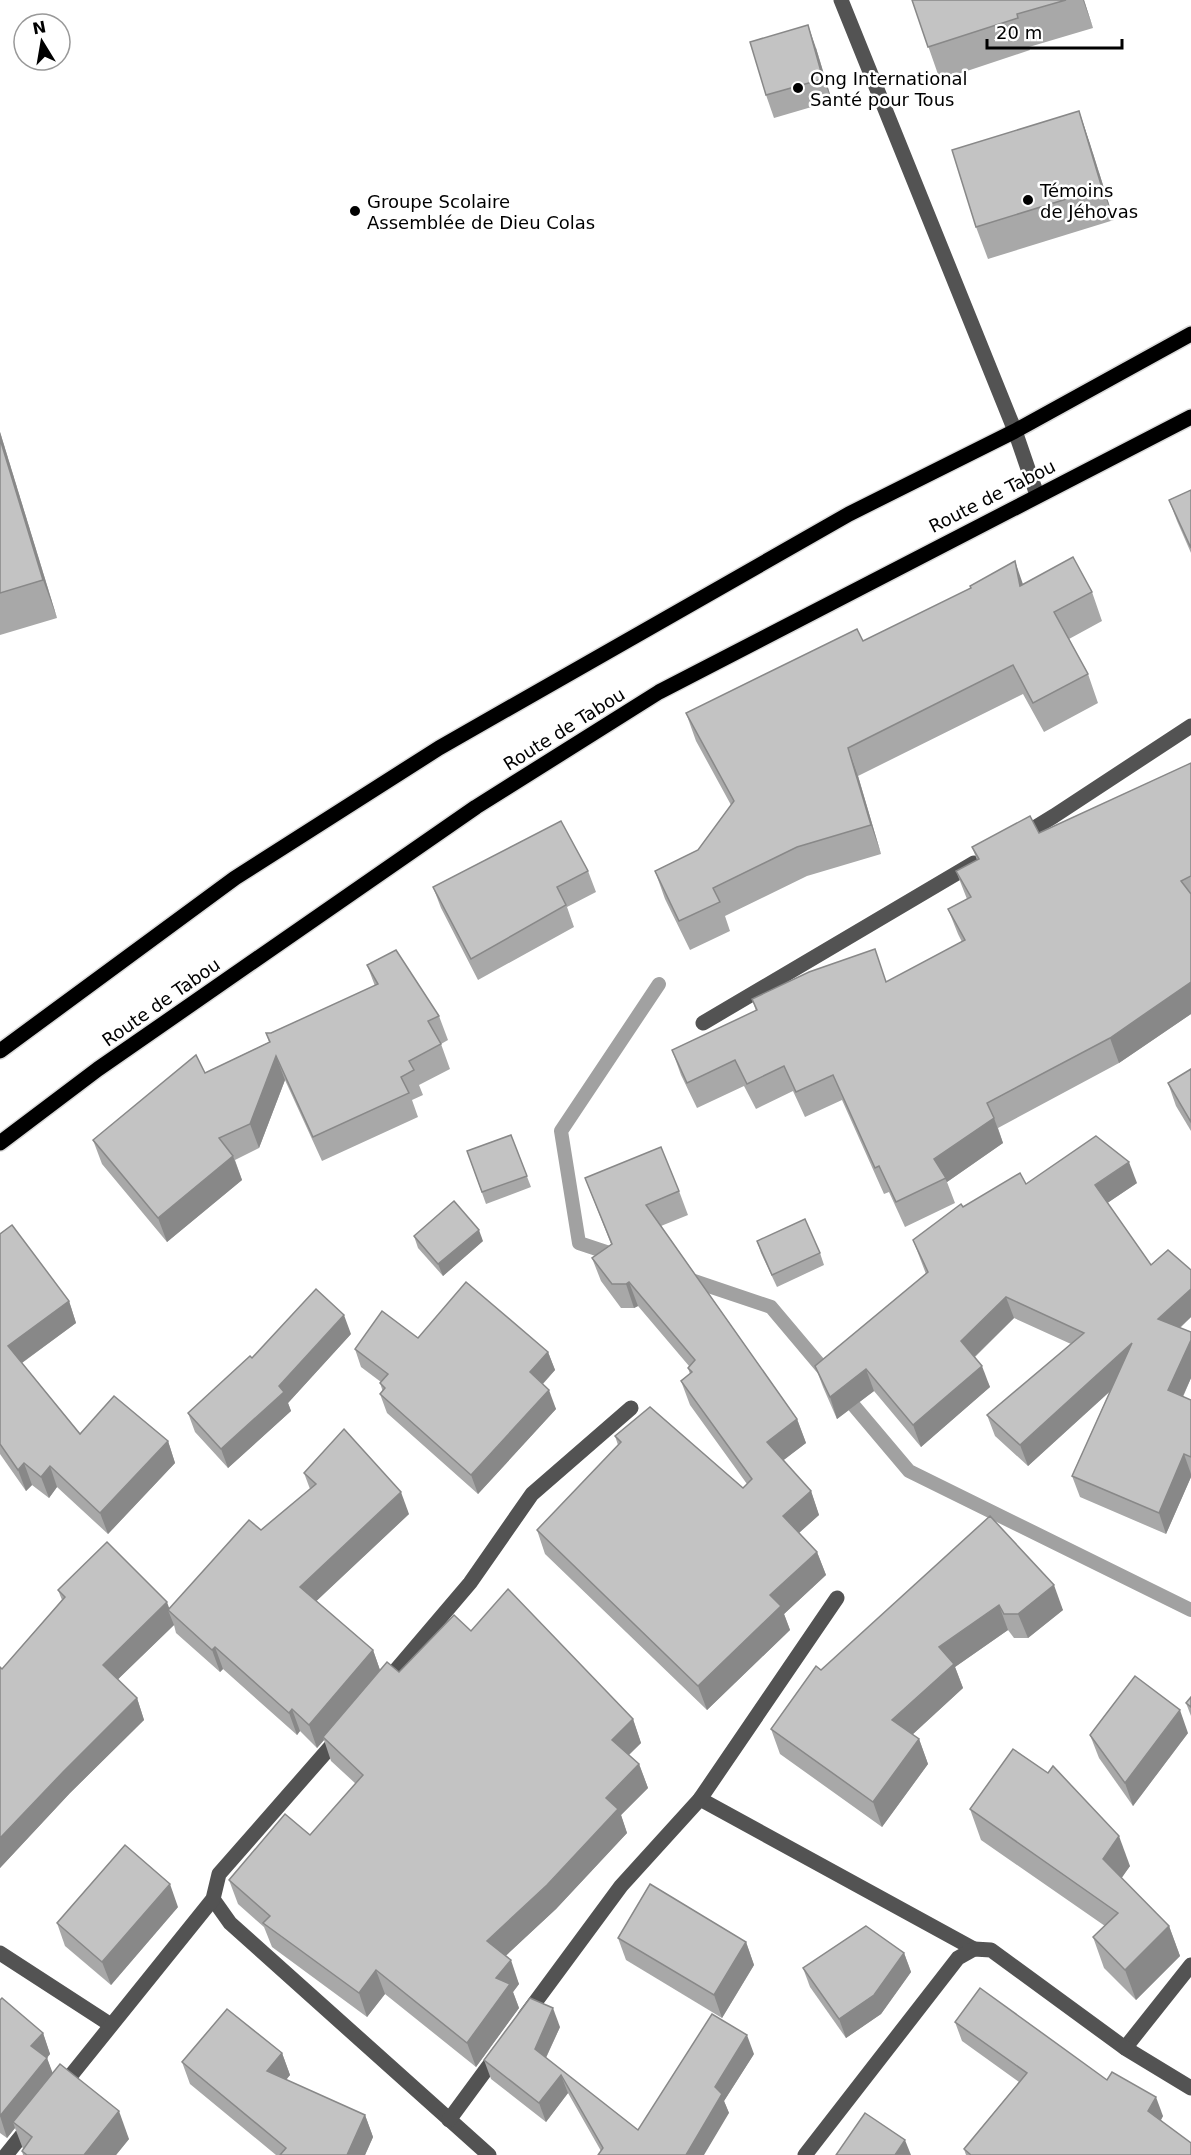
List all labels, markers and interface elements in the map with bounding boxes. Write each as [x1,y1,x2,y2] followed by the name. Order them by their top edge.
[12,12,72,72] north arrow
[987,12,1122,50] scale bar
[31,17,48,38] text: N
[996,22,1042,43] text: 20 m
[810,68,968,110] place label: Ong International Santé pour Tous
[791,81,805,95] marker: Ong International Santé pour Tous
[1039,180,1138,222] place label: Témoins de Jéhovas
[367,191,595,233] place label: Groupe Scolaire Assemblée de Dieu Colas
[1021,193,1035,207] marker: Témoins de Jéhovas
[348,204,362,218] marker: Groupe Scolaire Assemblée de Dieu Colas
[925,455,1059,537] street label: Route de Tabou
[499,683,629,775] street label: Route de Tabou
[98,954,224,1050] street label: Route de Tabou

